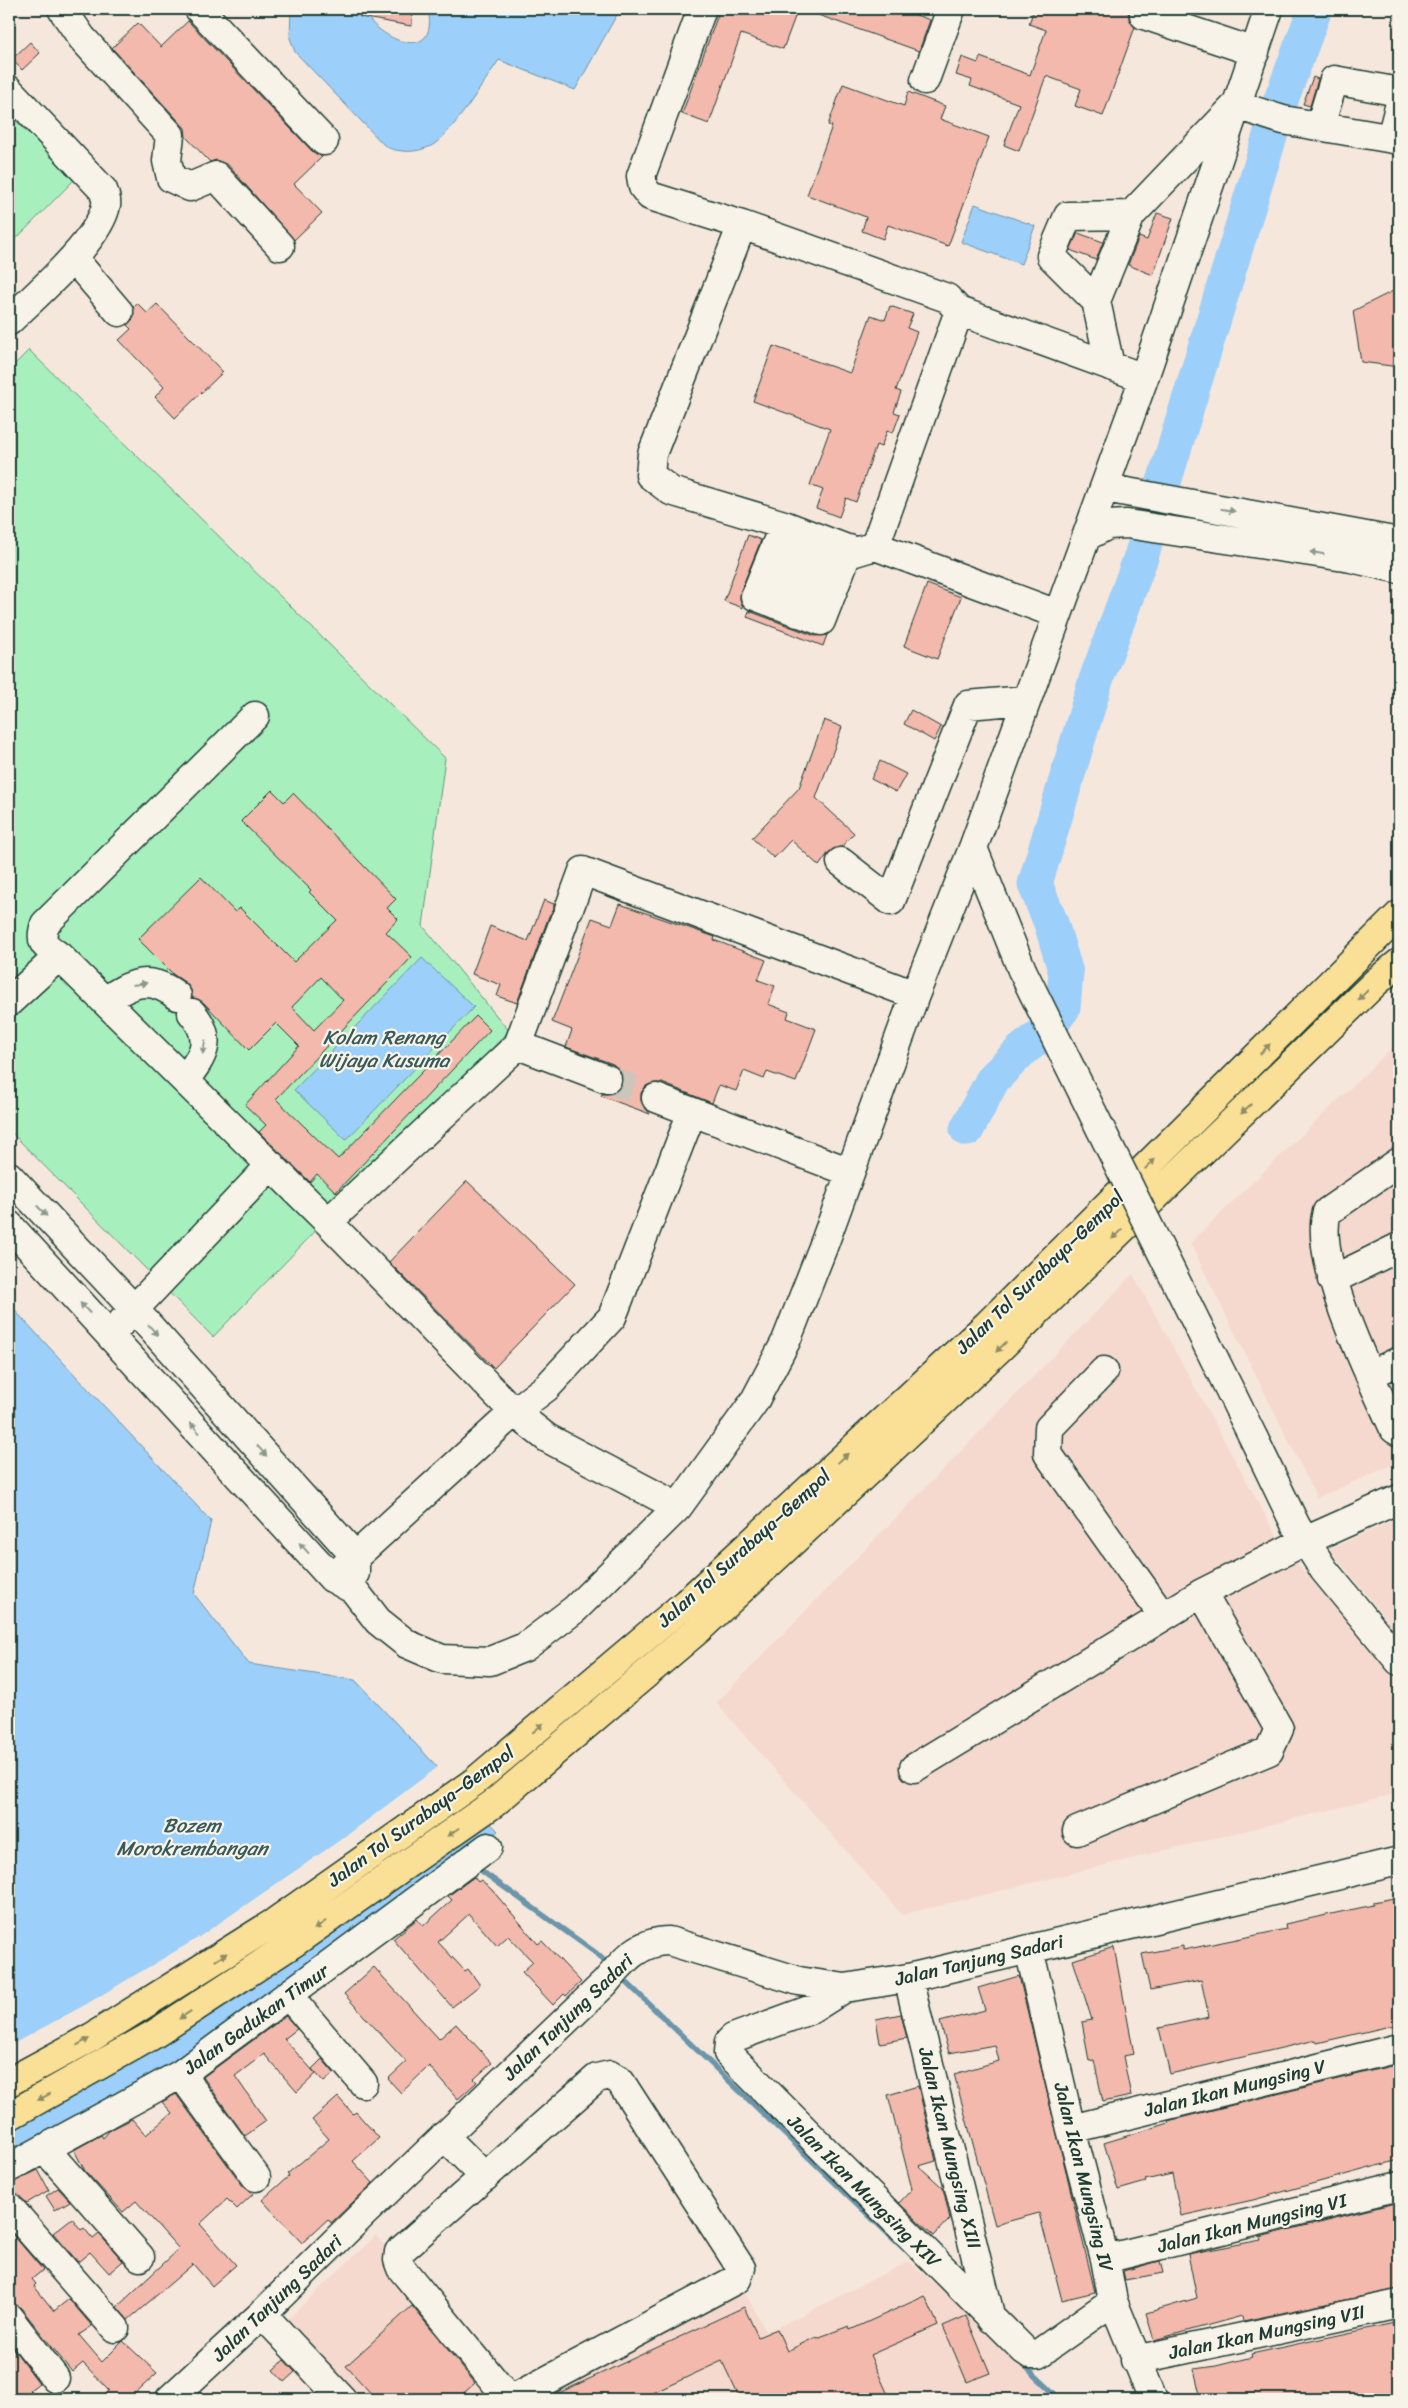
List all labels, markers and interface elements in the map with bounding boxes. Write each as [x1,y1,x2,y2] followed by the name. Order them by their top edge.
[1220,507,1236,515] one-way arrow
[1309,549,1325,557] one-way arrow
[133,980,149,988] one-way arrow
[1357,989,1369,1001] one-way arrow
[319,1020,451,1078] water label: Kolam Renang Wijaya Kusuma
[200,1040,208,1055] one-way arrow
[1259,1044,1271,1056] one-way arrow
[1240,1103,1252,1115] one-way arrow
[1143,1158,1155,1170] one-way arrow
[947,1182,1133,1363] street label: Jalan Tol Surabaya–Gempol
[36,1205,48,1217] one-way arrow
[1111,1228,1123,1240] one-way arrow
[80,1301,91,1314] one-way arrow
[148,1323,159,1336] one-way arrow
[995,1341,1007,1353] one-way arrow
[189,1422,201,1434] one-way arrow
[256,1445,267,1458] one-way arrow
[837,1453,850,1464] one-way arrow
[649,1460,839,1636] street label: Jalan Tol Surabaya–Gempol
[298,1543,310,1555] one-way arrow
[531,1723,544,1734] one-way arrow
[319,1736,522,1896] street label: Jalan Tol Surabaya–Gempol
[116,1808,270,1866] water label: Bozem Morokrembangan
[446,1827,460,1837] one-way arrow
[313,1920,327,1930] one-way arrow
[891,1924,1067,1996] street label: Jalan Tanjung Sadari
[494,1945,642,2089] street label: Jalan Tanjung Sadari
[214,1952,227,1961] one-way arrow
[175,1954,337,2084] street label: Jalan Gadukan Timur
[178,2010,191,2019] one-way arrow
[75,2038,90,2046] one-way arrow
[909,2043,991,2253] street label: Jalan Ikan Mungsing XIII
[1140,2049,1330,2127] street label: Jalan Ikan Mungsing V
[1044,2078,1124,2276] street label: Jalan Ikan Mungsing IV
[37,2093,52,2101] one-way arrow
[779,2106,949,2276] street label: Jalan Ikan Mungsing XIV
[1153,2183,1352,2263] street label: Jalan Ikan Mungsing VI
[203,2226,351,2370] street label: Jalan Tanjung Sadari
[1165,2295,1368,2369] street label: Jalan Ikan Mungsing VII

